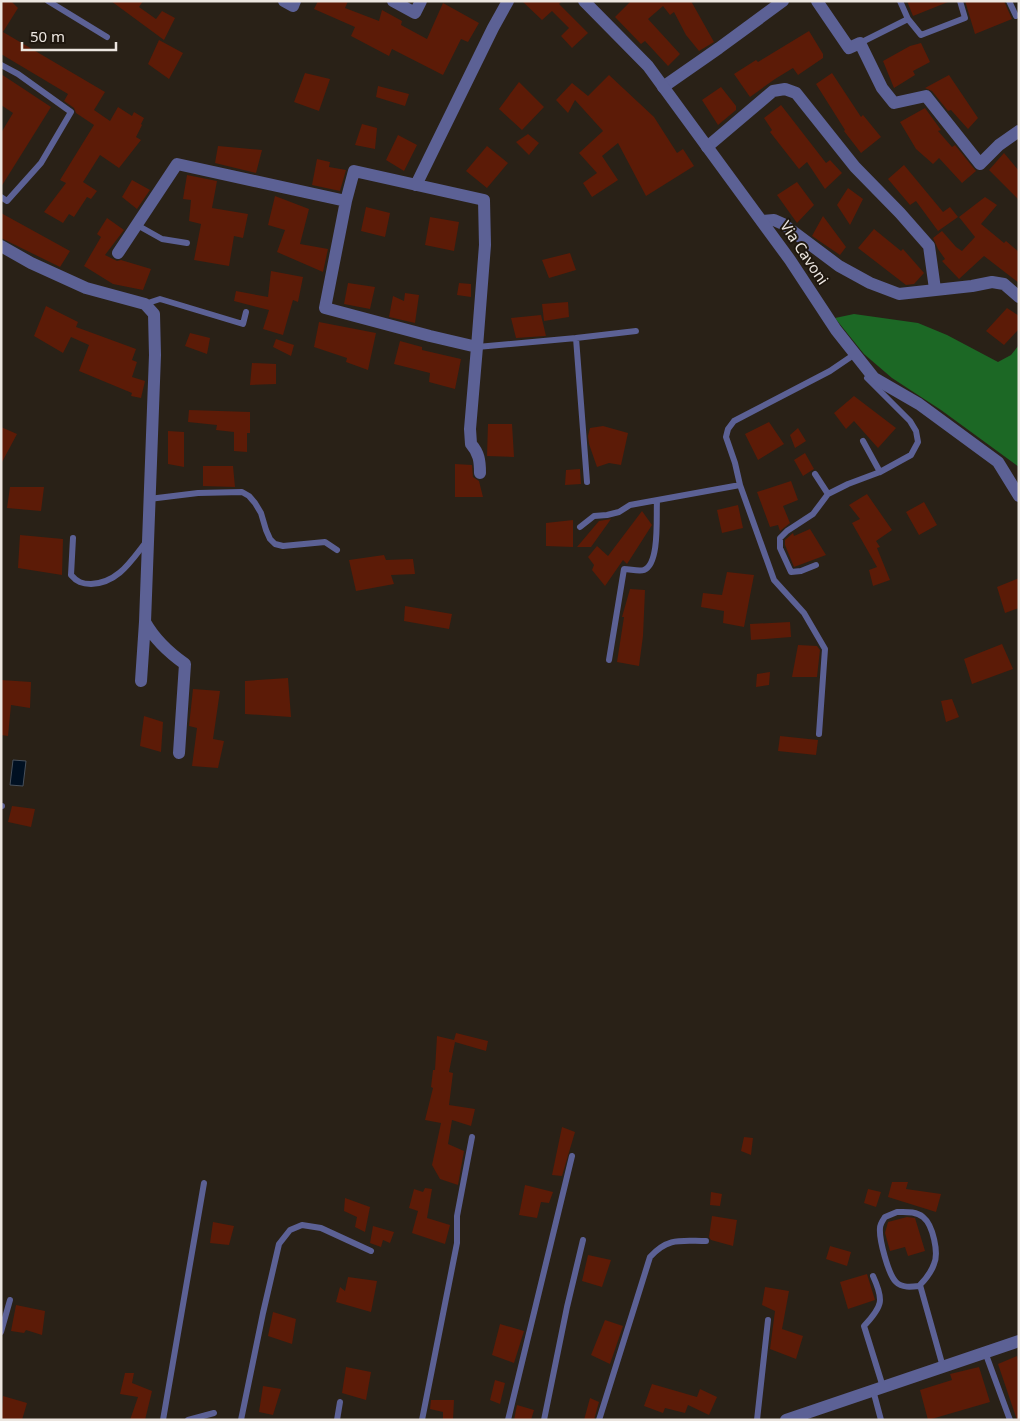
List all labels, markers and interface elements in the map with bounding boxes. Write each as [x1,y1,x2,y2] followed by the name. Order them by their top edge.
[22,20,116,52] scale bar
[30,26,65,46] text: 50 m
[776,217,834,288] street label: Via Cavoni

